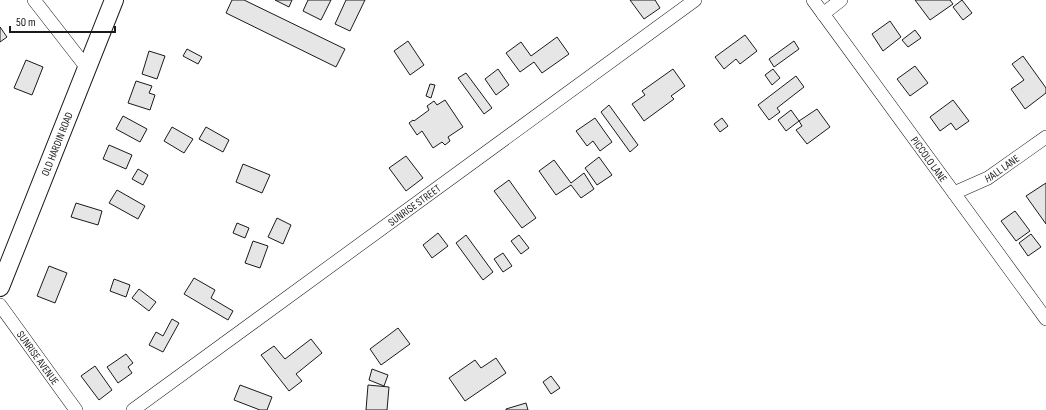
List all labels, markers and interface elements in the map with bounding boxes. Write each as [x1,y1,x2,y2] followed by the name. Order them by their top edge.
[10,8,115,34] scale bar
[16,15,36,30] text: 50 m
[38,110,75,178] street label: OLD HARDIN ROAD
[908,134,950,184] street label: PICCOLO LANE
[983,152,1022,185] street label: HALL LANE
[385,181,443,228] street label: SUNRISE STREET
[14,328,62,387] street label: SUNRISE AVENUE

